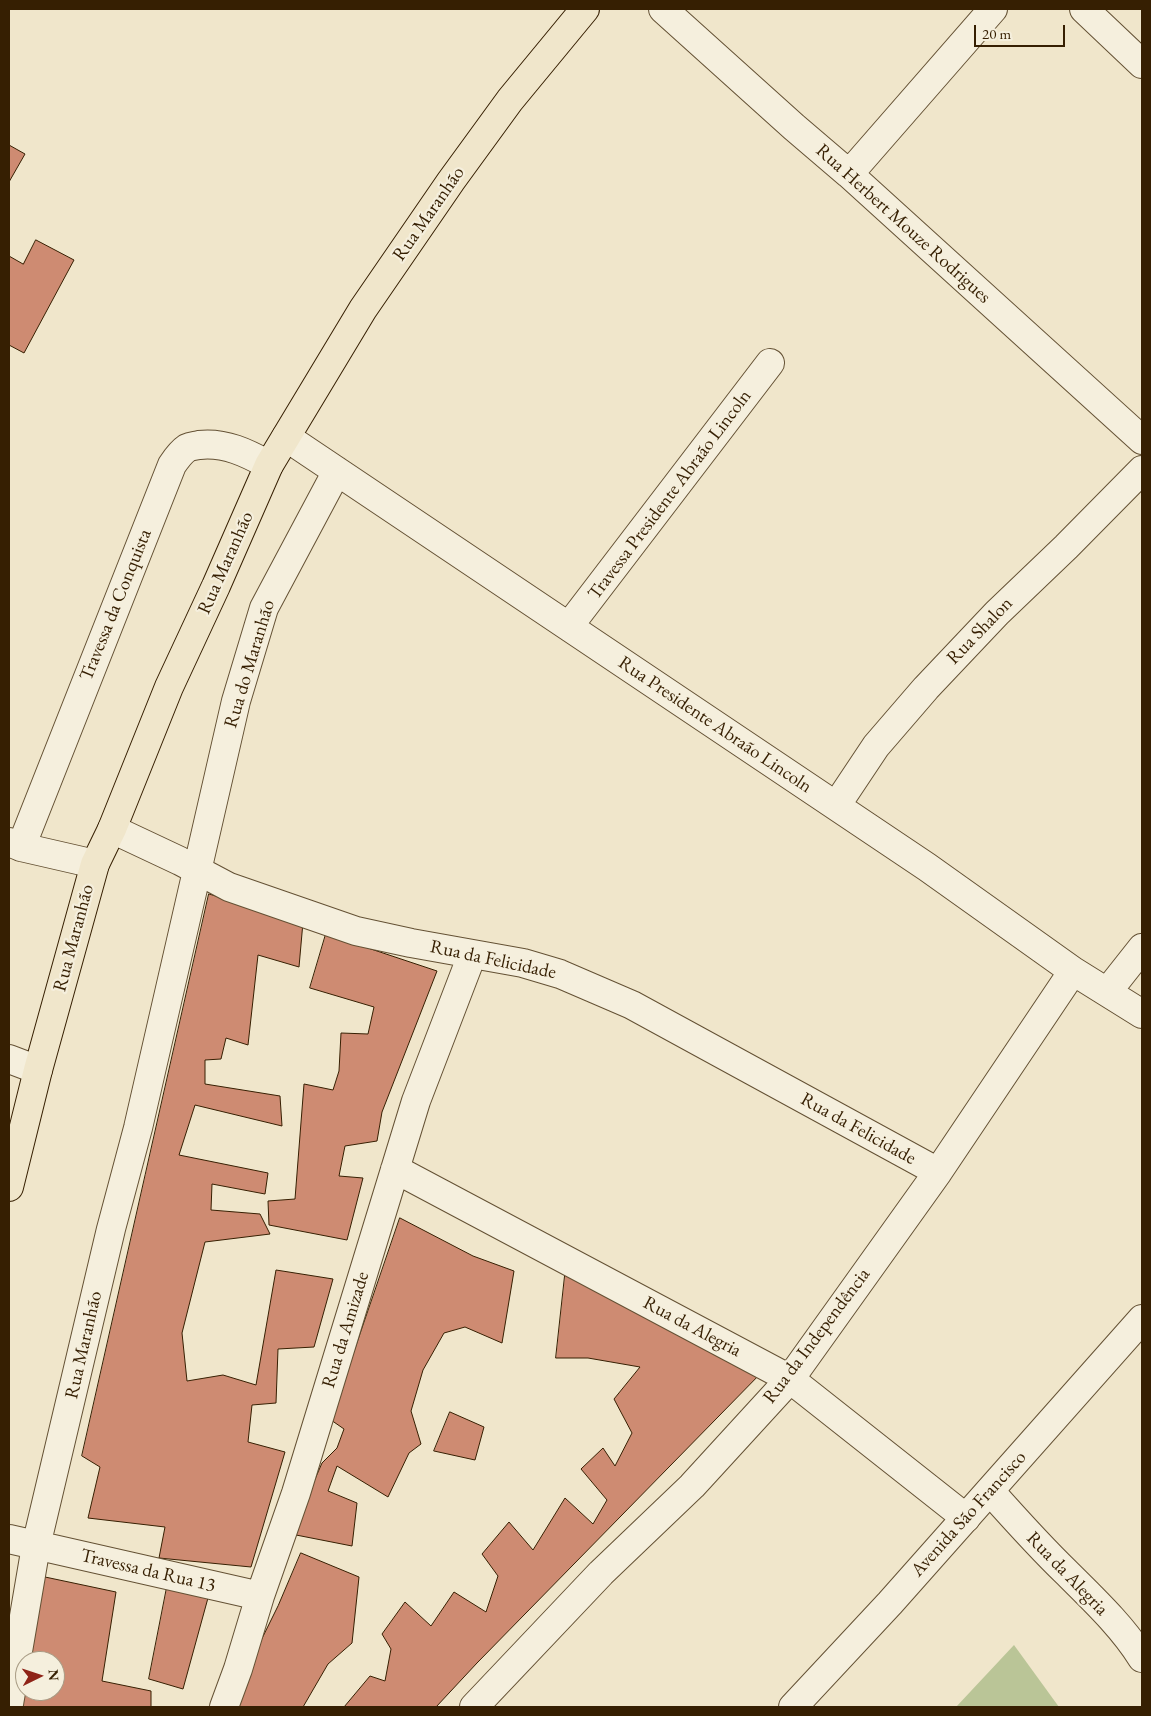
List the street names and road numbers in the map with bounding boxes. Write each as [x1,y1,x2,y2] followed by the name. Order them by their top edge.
[811,139,995,309] street label: Rua Herbert Mouze Rodrigues
[388,162,470,266] street label: Rua Maranhão
[584,385,756,605] street label: Travessa Presidente Abraão Lincoln
[193,508,259,618] street label: Rua Maranhão
[75,526,157,684] street label: Travessa da Conquista
[942,592,1018,670] street label: Rua Shalon
[220,597,280,731] street label: Rua do Maranhão
[614,652,816,798] street label: Rua Presidente Abraão Lincoln
[49,882,99,994] street label: Rua Maranhão
[428,936,558,984] street label: Rua da Felicidade
[796,1088,920,1170] street label: Rua da Felicidade
[759,1264,875,1408] street label: Rua da Independência
[318,1269,374,1391] street label: Rua da Amizade
[61,1289,107,1401] street label: Rua Maranhão
[639,1292,745,1362] street label: Rua da Alegria
[907,1446,1031,1582] street label: Avenida São Francisco
[1021,1527,1113,1621] street label: Rua da Alegria
[78,1544,218,1598] street label: Travessa da Rua 13

